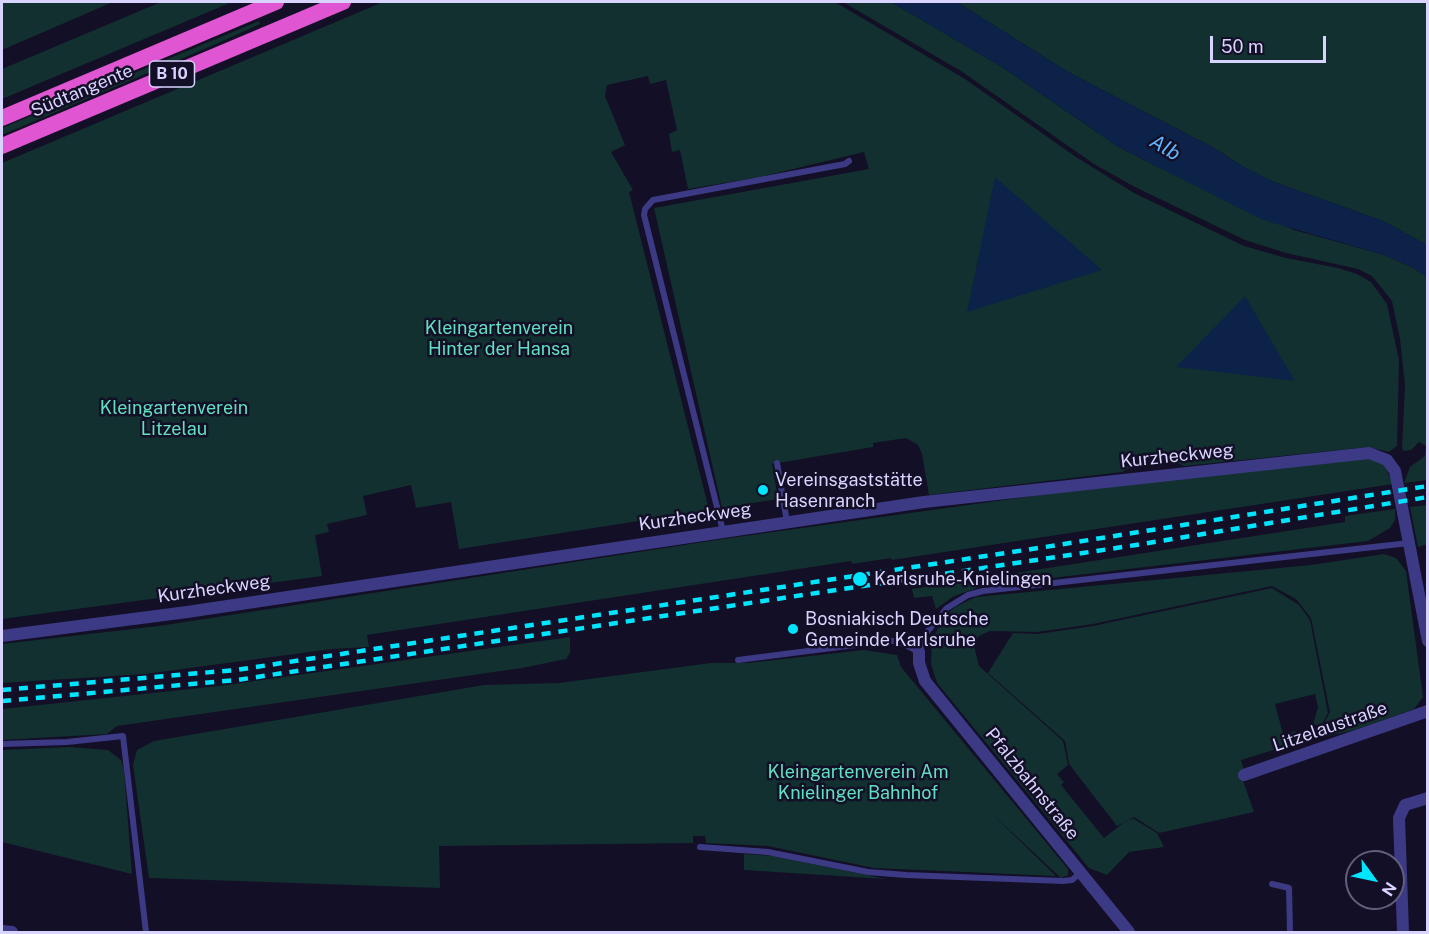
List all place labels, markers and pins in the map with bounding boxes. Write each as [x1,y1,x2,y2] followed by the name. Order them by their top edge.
[775,469,923,512] place label: Vereinsgaststätte Hasenranch
[756,483,770,497] marker: Vereinsgaststätte Hasenranch
[874,568,1052,590] place label: Karlsruhe-Knielingen
[851,570,869,588] marker: Karlsruhe-Knielingen
[805,608,989,650] place label: Bosniakisch Deutsche Gemeinde Karlsruhe
[786,622,800,636] marker: Bosniakisch Deutsche Gemeinde Karlsruhe

